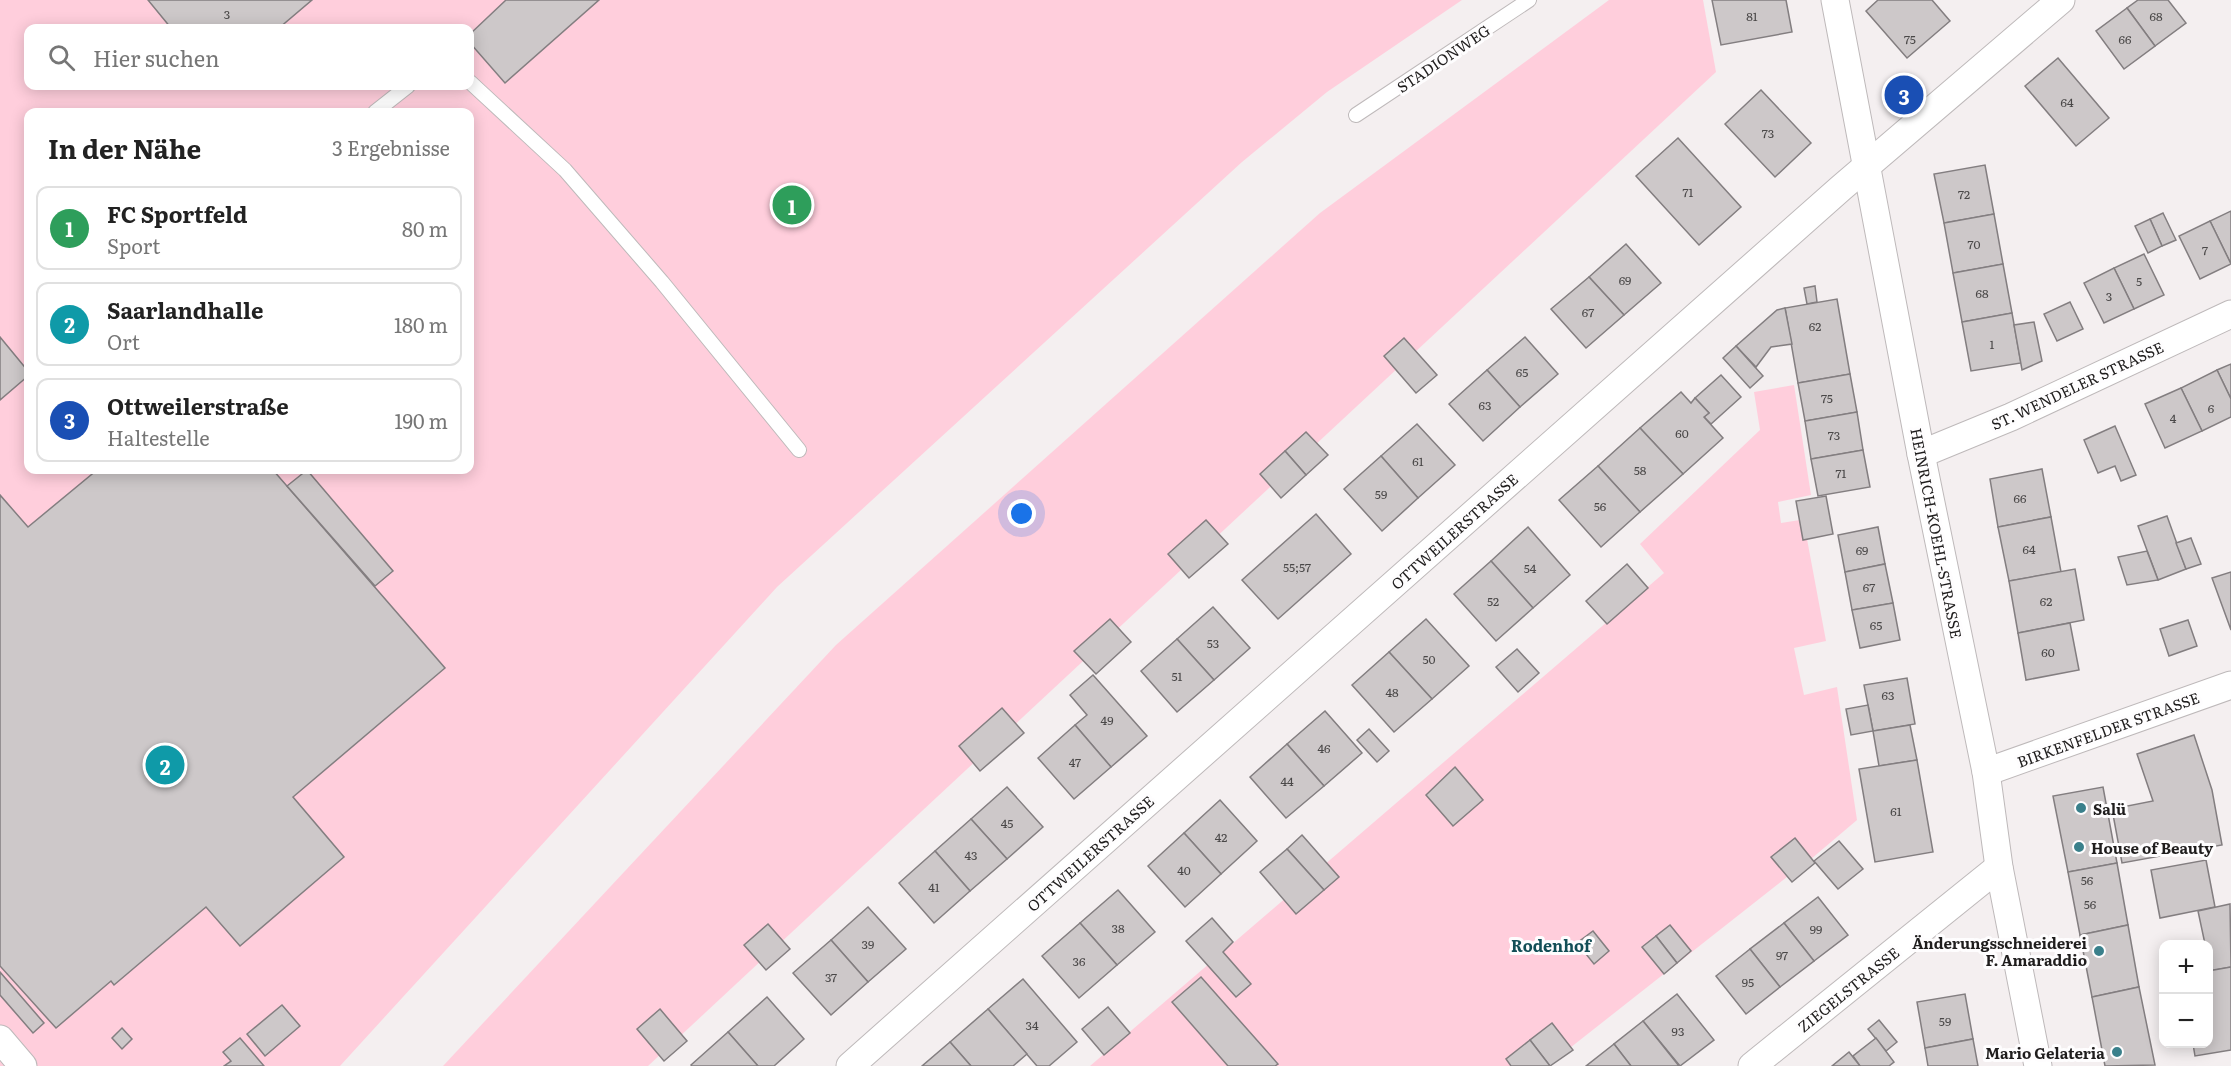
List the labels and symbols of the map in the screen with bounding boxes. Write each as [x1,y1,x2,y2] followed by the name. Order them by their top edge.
[224,5,230,23] house number: 3
[1746,7,1758,25] house number: 81
[2149,7,2163,25] house number: 68
[1392,18,1494,98] street label: STADIONWEG
[1904,30,1916,48] house number: 75
[2119,30,2132,48] house number: 66
[1884,72,1924,118] pin: 3
[2060,93,2074,111] house number: 64
[1762,124,1774,142] house number: 73
[772,182,812,228] pin: 1
[1683,183,1694,201] house number: 71
[1958,185,1970,203] house number: 72
[1967,235,1981,253] house number: 70
[2202,241,2208,259] house number: 7
[1619,271,1631,289] house number: 69
[2136,272,2142,290] house number: 5
[1975,284,1989,302] house number: 68
[2106,287,2112,305] house number: 3
[1582,303,1594,321] house number: 67
[1809,317,1821,335] house number: 62
[1987,335,2167,435] street label: ST. WENDELER STRASSE
[1990,335,1995,353] house number: 1
[1516,363,1528,381] house number: 65
[1821,389,1833,407] house number: 75
[1479,396,1491,414] house number: 63
[2208,399,2215,417] house number: 6
[2170,409,2177,427] house number: 4
[1675,424,1689,442] house number: 60
[1828,426,1840,444] house number: 73
[1905,426,1969,640] street label: HEINRICH-KOEHL-STRASSE
[1412,452,1424,470] house number: 61
[1634,461,1647,479] house number: 58
[1836,464,1847,482] house number: 71
[1385,468,1523,594] street label: OTTWEILERSTRASSE
[1375,485,1387,503] house number: 59
[2014,489,2027,507] house number: 66
[1594,497,1607,515] house number: 56
[1007,499,1036,528] your location
[2022,540,2036,558] house number: 64
[1856,541,1868,559] house number: 69
[1283,558,1311,576] house number: 55;57
[1524,559,1537,577] house number: 54
[1863,578,1875,596] house number: 67
[1487,592,1499,610] house number: 52
[2040,592,2052,610] house number: 62
[1870,616,1882,634] house number: 65
[1207,634,1219,652] house number: 53
[2041,643,2055,661] house number: 60
[1422,650,1436,668] house number: 50
[1172,667,1183,685] house number: 51
[1385,683,1399,701] house number: 48
[2014,685,2202,773] street label: BIRKENFELDER STRASSE
[1882,686,1894,704] house number: 63
[1101,711,1113,729] house number: 49
[1317,739,1331,757] house number: 46
[146,742,184,788] pin: 2
[1069,753,1081,771] house number: 47
[1280,772,1294,790] house number: 44
[1021,790,1159,916] street label: OTTWEILERSTRASSE
[2093,797,2126,820] place label: Salü
[2074,801,2088,815] marker: Salü
[1890,802,1902,820] house number: 61
[1001,814,1013,832] house number: 45
[1215,828,1227,846] house number: 42
[2091,836,2214,859] place label: House of Beauty
[2072,840,2086,854] marker: House of Beauty
[964,846,978,864] house number: 43
[1177,861,1191,879] house number: 40
[2081,871,2094,889] house number: 56
[928,878,940,896] house number: 41
[2084,895,2097,913] house number: 56
[1111,919,1125,937] house number: 38
[1810,920,1822,938] house number: 99
[1912,931,2088,971] place label: Änderungsschneiderei F. Amaraddio
[1511,933,1593,957] district label: Rodenhof
[862,935,874,953] house number: 39
[1792,941,1904,1037] street label: ZIEGELSTRASSE
[2092,944,2106,958] marker: Änderungsschneiderei F. Amaraddio
[1776,946,1788,964] house number: 97
[1073,952,1086,970] house number: 36
[825,968,837,986] house number: 37
[1742,973,1754,991] house number: 95
[1939,1012,1951,1030] house number: 59
[1025,1016,1039,1034] house number: 34
[1672,1022,1684,1040] house number: 93
[1985,1041,2105,1064] place label: Mario Gelateria
[2110,1045,2124,1059] marker: Mario Gelateria

